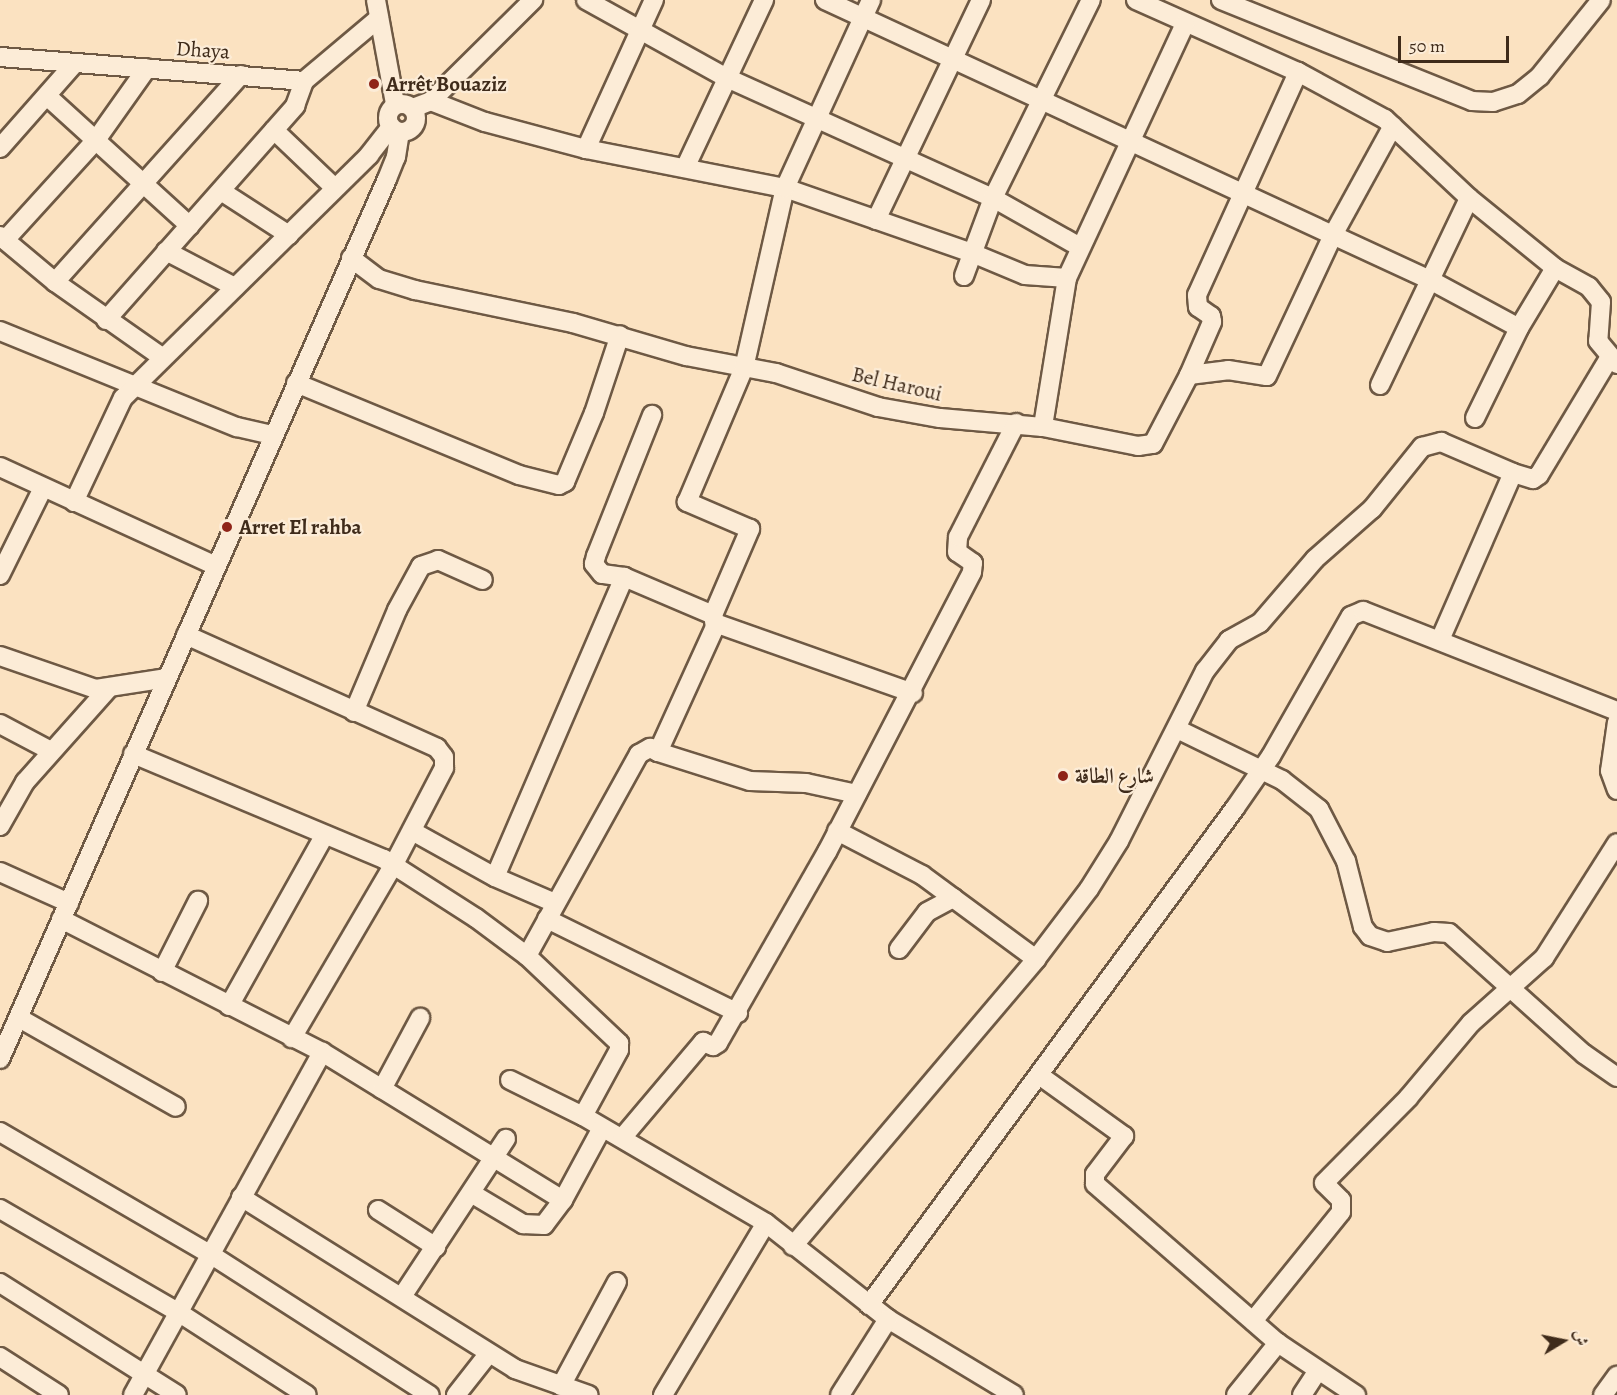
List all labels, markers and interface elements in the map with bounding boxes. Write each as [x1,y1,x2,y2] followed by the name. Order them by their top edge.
[1401,24,1512,62] scale bar
[1409,34,1445,58] text: 50 m
[175,36,231,64] street label: Dhaya
[386,71,507,97] place label: Arrêt Bouaziz
[367,77,381,91] marker: Arrêt Bouaziz
[849,361,945,407] street label: Bel Haroui
[239,514,362,540] place label: Arret El rahba
[220,520,234,534] marker: Arret El rahba
[1075,763,1154,789] place label: شارع الطاقة
[1056,769,1070,783] marker: شارع الطاقة
[1533,1311,1593,1371] north arrow
[1569,1328,1593,1348] text: ش

